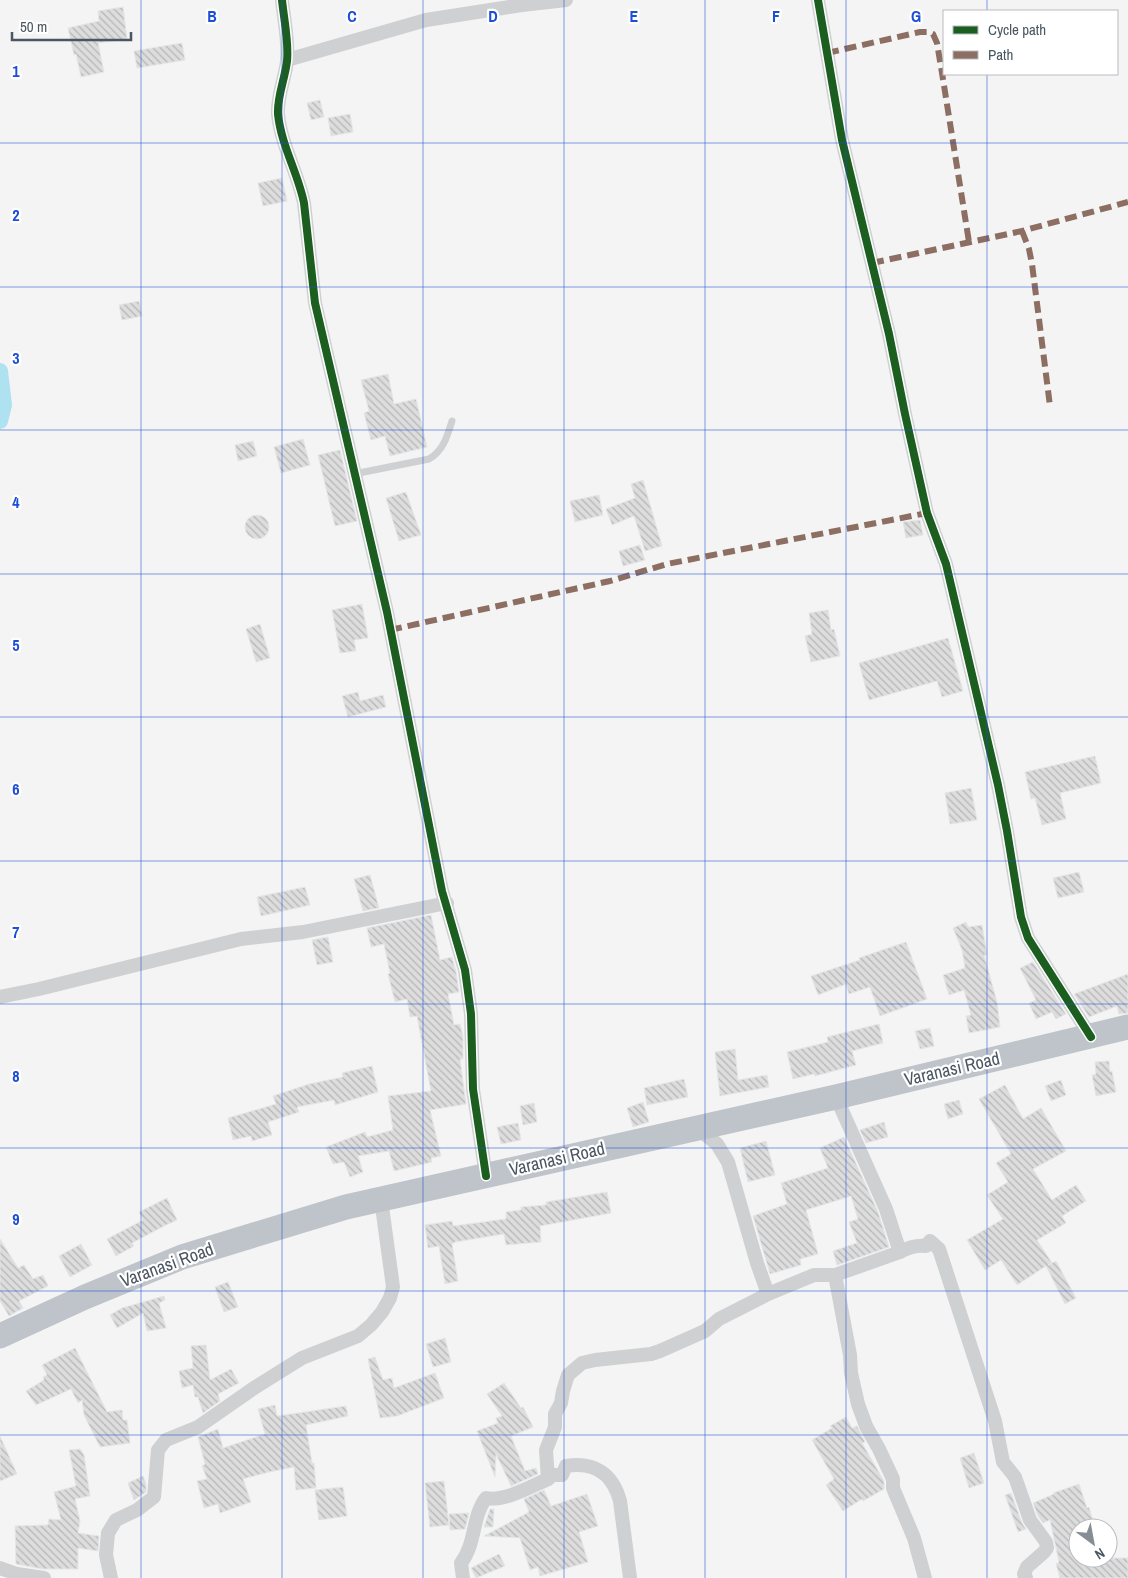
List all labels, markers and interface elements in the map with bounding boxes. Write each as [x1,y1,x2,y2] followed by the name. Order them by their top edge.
[207,5,217,27] text: B
[347,5,357,27] text: C
[488,5,498,27] text: D
[630,5,639,27] text: E
[772,5,780,27] text: F
[911,5,921,27] text: G
[12,10,131,42] scale bar
[943,10,1118,75] legend
[20,16,47,37] text: 50 m
[988,19,1046,40] text: Cycle path
[988,44,1013,65] text: Path
[12,60,20,82] text: 1
[12,204,20,226] text: 2
[12,347,20,369] text: 3
[12,491,20,513] text: 4
[12,634,20,656] text: 5
[12,778,20,800] text: 6
[12,921,20,943] text: 7
[902,1045,1002,1092] street label: Varanasi Road
[12,1065,20,1087] text: 8
[507,1135,607,1182] street label: Varanasi Road
[12,1208,20,1230] text: 9
[117,1236,217,1293] street label: Varanasi Road
[1068,1518,1118,1568] north arrow
[1092,1544,1108,1564] text: N

